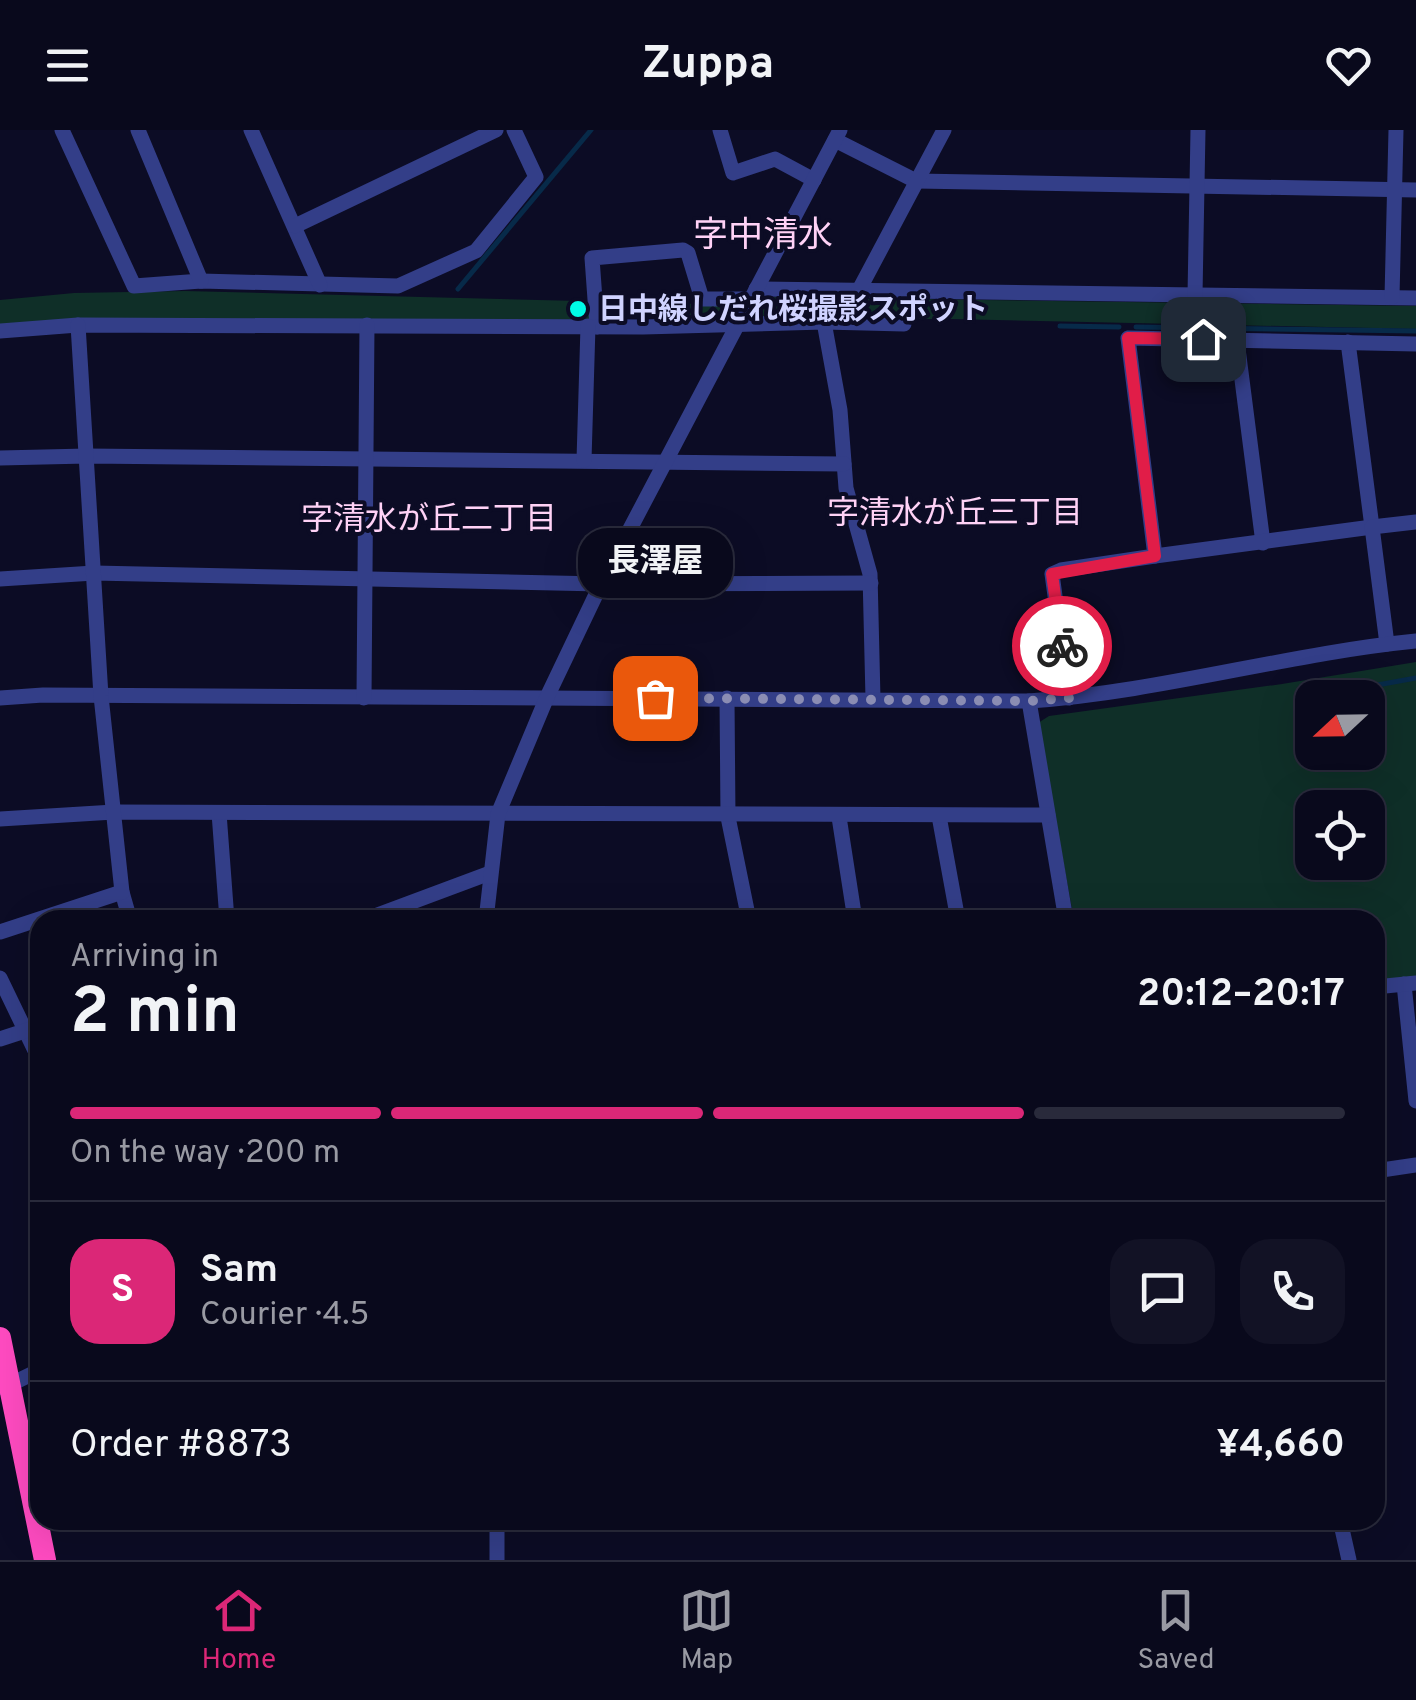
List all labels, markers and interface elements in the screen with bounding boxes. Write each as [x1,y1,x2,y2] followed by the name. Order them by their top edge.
[642,37,774,94] text: Zuppa
[40,38,95,93] icon: menu
[1321,38,1376,93] icon: heart
[693,215,833,259] district label: 字中清水
[598,293,988,330] place label: 日中線しだれ桜撮影スポット
[1161,297,1246,382] pin
[567,298,589,320] marker: 日中線しだれ桜撮影スポット
[1176,312,1231,367] icon: home
[827,495,1083,535] district label: 字清水が丘三丁目
[301,501,557,541] district label: 字清水が丘二丁目
[578,528,732,598] callout: 長澤屋
[607,543,704,583] text: 長澤屋
[1012,596,1112,696] courier
[1035,619,1090,674] icon: bike
[613,656,698,741] pin
[628,671,683,726] icon: bag
[1295,680,1385,770] north arrow
[1295,680,1385,880] map controls
[1295,790,1385,880] button: locate
[70,938,219,978] text: Arriving in
[1137,971,1345,1020] text: 20:12–20:17
[70,974,240,1056] text: 2 min
[70,1134,340,1174] text: On the way · 200 m
[1110,1239,1215,1344] button: chat
[1240,1239,1345,1344] button: phone
[200,1247,278,1296] text: Sam
[111,1267,134,1316] text: S
[200,1296,369,1336] text: Courier · 4.5
[70,1422,292,1471] text: Order #8873
[1216,1422,1345,1471] text: ¥4,660
[202,1583,276,1679] tab: Home
[679,1583,734,1679] tab: Map
[1137,1583,1214,1679] tab: Saved

